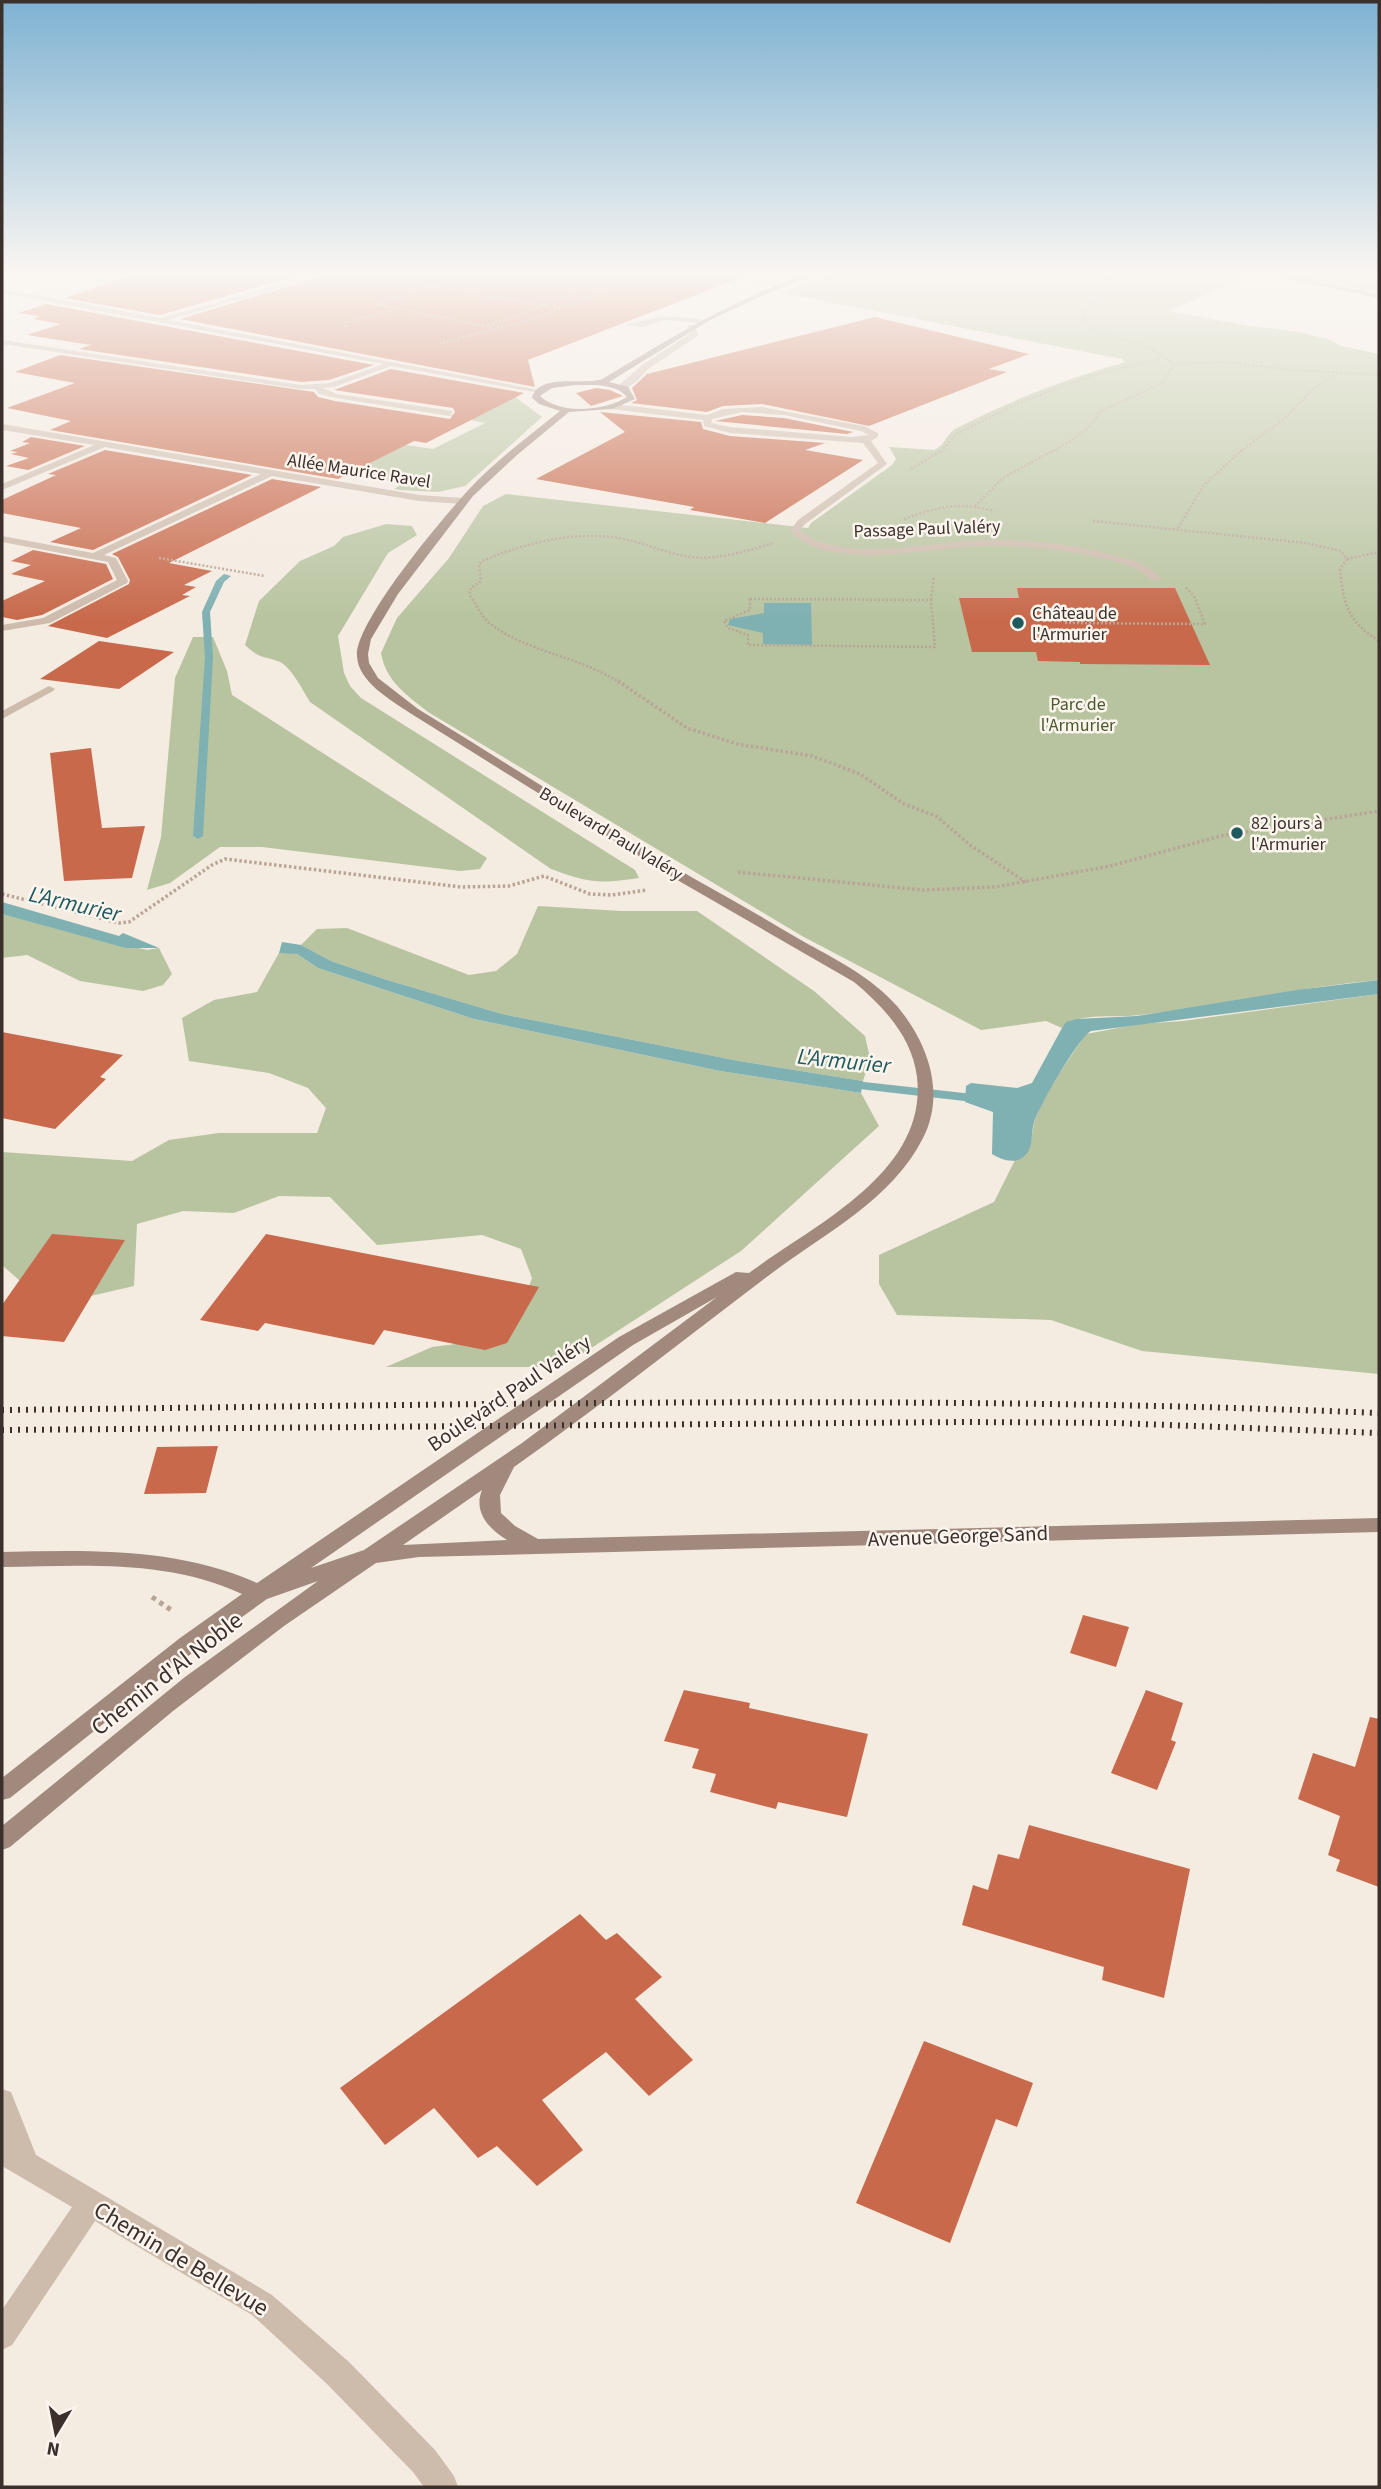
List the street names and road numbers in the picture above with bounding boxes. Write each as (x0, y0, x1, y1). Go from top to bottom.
street label: Allée Maurice Ravel (286, 447, 432, 495)
street label: Passage Paul Valéry (853, 514, 1002, 544)
street label: Boulevard Paul Valéry (534, 781, 688, 887)
street label: Boulevard Paul Valéry (422, 1327, 597, 1459)
street label: Avenue George Sand (867, 1518, 1049, 1554)
street label: Chemin d'Al Noble (84, 1604, 250, 1744)
street label: Chemin de Bellevue (87, 2193, 275, 2325)

